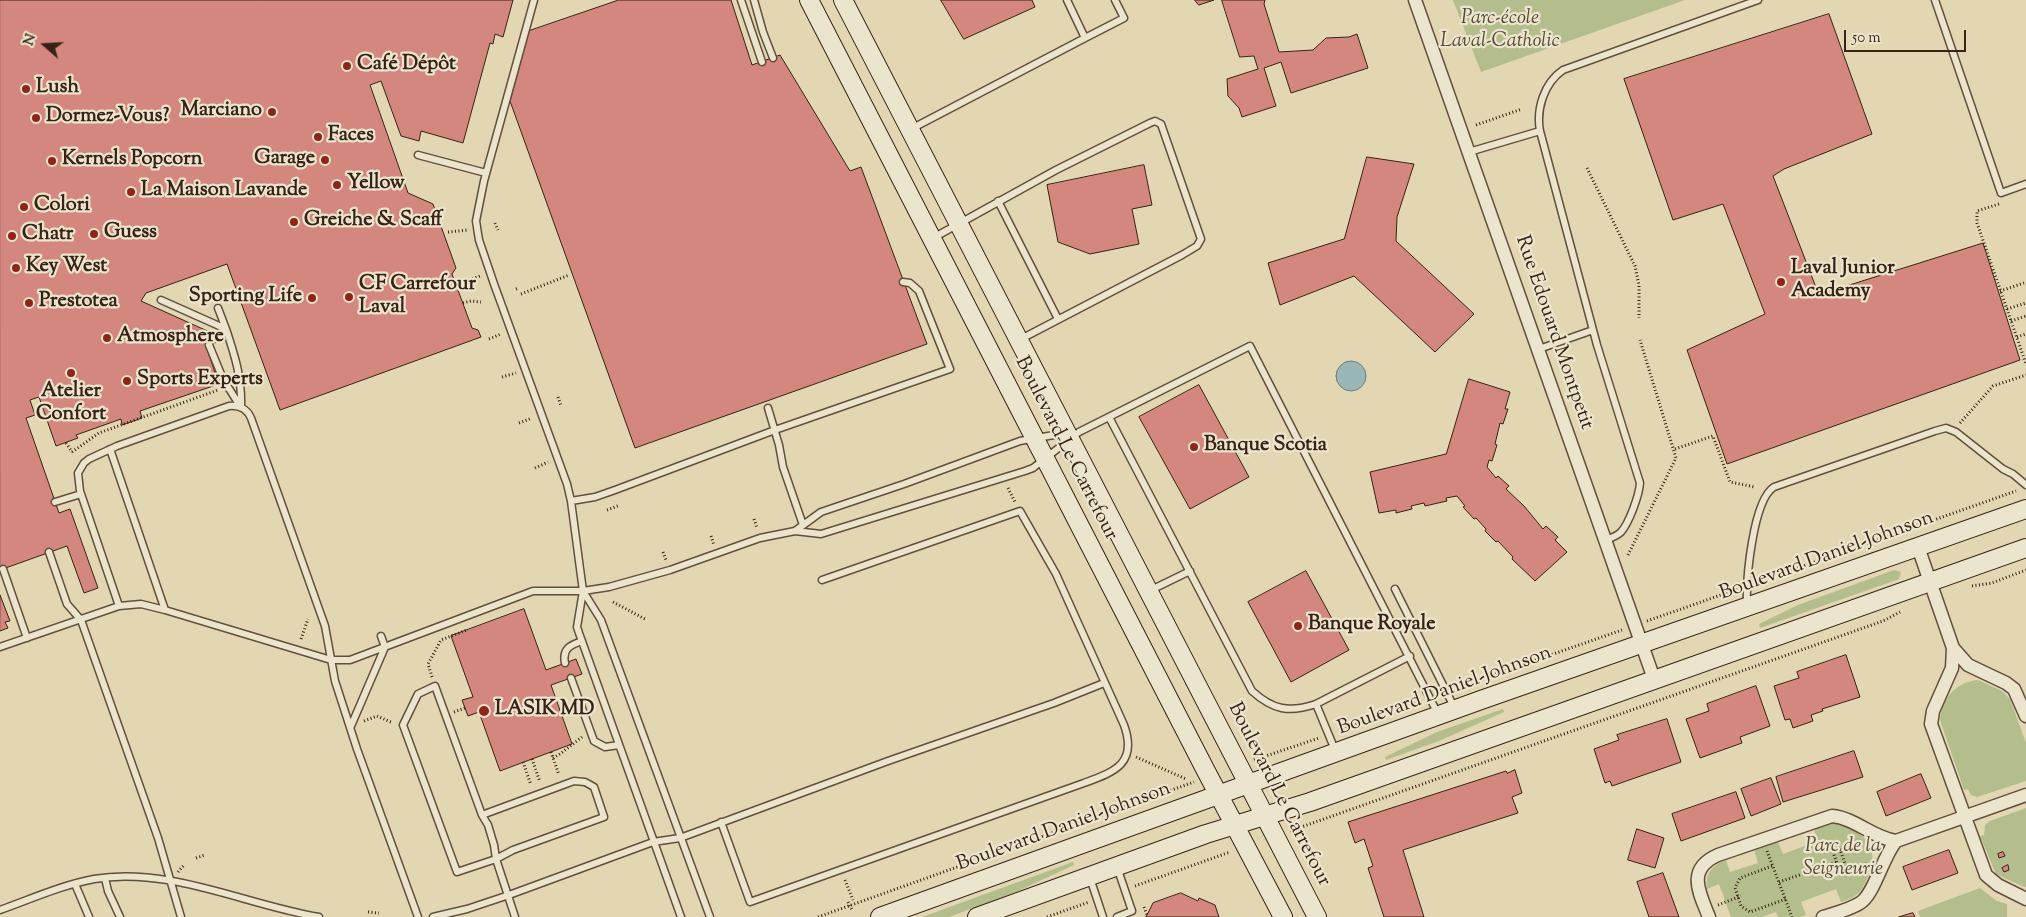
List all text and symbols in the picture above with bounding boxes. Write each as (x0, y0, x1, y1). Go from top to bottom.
park label: Parc-école Laval-Catholic (1440, 8, 1560, 55)
north arrow (20, 20, 70, 70)
scale bar (1846, 20, 1968, 52)
text: 50 m (1852, 28, 1881, 49)
text: N (20, 32, 42, 49)
place label: Café Dépôt (357, 54, 456, 78)
marker: Café Dépôt (341, 60, 353, 72)
place label: Lush (36, 77, 79, 101)
marker: Lush (20, 83, 32, 95)
place label: Marciano (181, 100, 262, 124)
place label: Dormez-Vous? (46, 106, 169, 130)
marker: Marciano (266, 106, 278, 118)
marker: Dormez-Vous? (30, 112, 42, 124)
place label: Faces (328, 125, 374, 149)
marker: Faces (312, 131, 324, 143)
place label: Garage (254, 148, 315, 172)
place label: Kernels Popcorn (62, 149, 203, 173)
marker: Garage (319, 154, 331, 166)
marker: Kernels Popcorn (46, 155, 58, 167)
place label: Yellow (347, 173, 405, 197)
marker: Yellow (331, 179, 343, 191)
place label: La Maison Lavande (141, 180, 307, 204)
marker: La Maison Lavande (125, 186, 137, 198)
place label: Colori (34, 195, 90, 219)
marker: Colori (18, 201, 30, 213)
place label: Greiche & Scaff (304, 210, 442, 234)
marker: Greiche & Scaff (288, 216, 300, 228)
place label: Guess (104, 222, 157, 246)
place label: Chatr (22, 224, 73, 248)
marker: Guess (88, 228, 100, 240)
marker: Chatr (6, 230, 18, 242)
street label: Rue Edouard Montpetit (1509, 233, 1597, 433)
place label: Key West (26, 256, 107, 280)
place label: Laval Junior Academy (1791, 258, 1895, 305)
marker: Key West (10, 262, 22, 274)
place label: CF Carrefour Laval (359, 274, 476, 321)
marker: Laval Junior Academy (1775, 276, 1787, 288)
place label: Sporting Life (189, 286, 302, 310)
place label: Prestotea (39, 291, 118, 315)
marker: CF Carrefour Laval (343, 291, 355, 303)
marker: Sporting Life (306, 292, 318, 304)
marker: Prestotea (23, 297, 35, 309)
place label: Atmosphere (117, 326, 224, 350)
marker: Atmosphere (101, 332, 113, 344)
street label: Boulevard Le Carrefour (1008, 353, 1122, 545)
marker: Atelier Confort (65, 367, 77, 379)
place label: Sports Experts (137, 369, 263, 393)
marker: Sports Experts (121, 375, 133, 387)
place label: Atelier Confort (36, 381, 106, 428)
place label: Banque Scotia (1204, 435, 1327, 459)
marker: Banque Scotia (1188, 441, 1200, 453)
street label: Boulevard Daniel-Johnson (1717, 507, 1937, 607)
place label: Banque Royale (1308, 614, 1436, 638)
marker: Banque Royale (1292, 620, 1304, 632)
street label: Boulevard Daniel-Johnson (1335, 642, 1555, 742)
place label: LASIK MD (495, 699, 594, 723)
street label: Boulevard Le Carrefour (1221, 699, 1335, 891)
marker: LASIK MD (477, 704, 491, 718)
street label: Boulevard Daniel-Johnson (954, 778, 1174, 878)
park label: Parc de la Seigneurie (1803, 836, 1883, 883)

